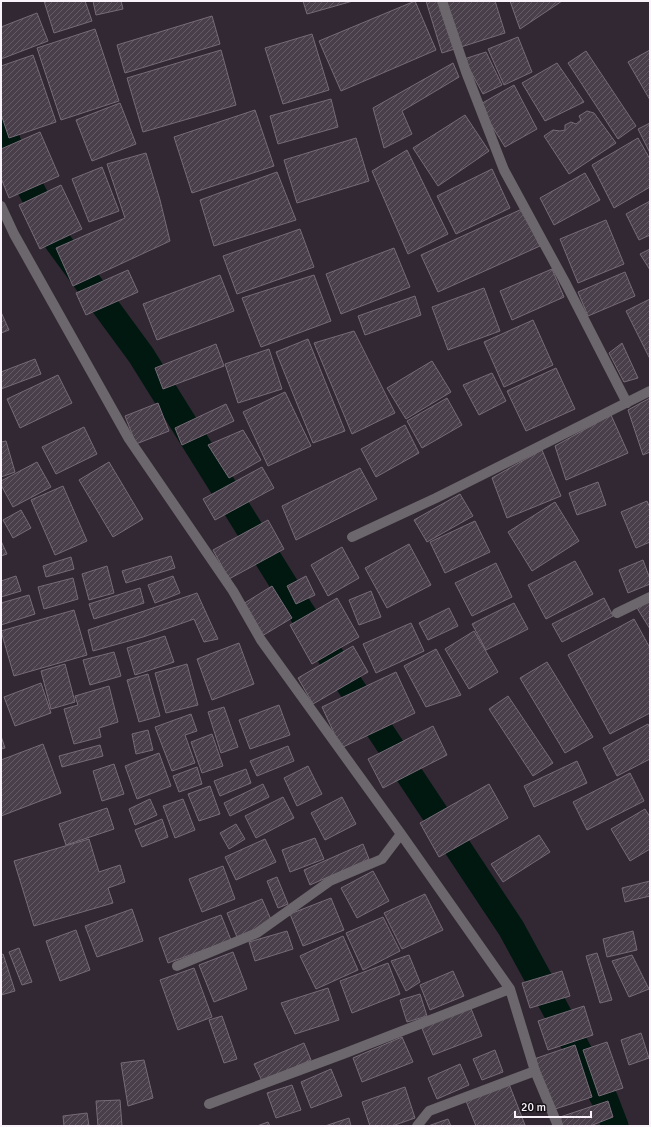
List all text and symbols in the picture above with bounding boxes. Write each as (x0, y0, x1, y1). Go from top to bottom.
scale bar (515, 1093, 591, 1119)
text: 20 m (521, 1100, 546, 1115)

